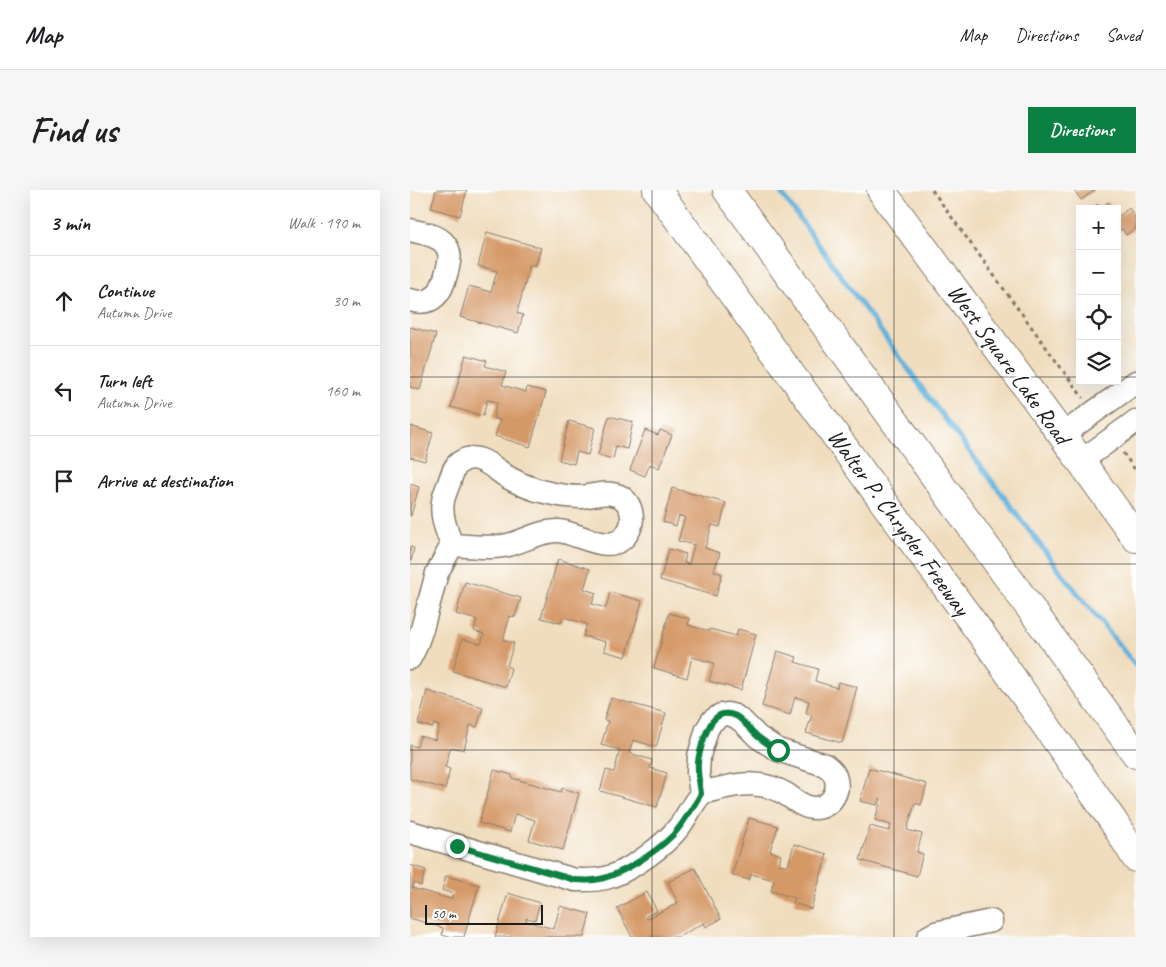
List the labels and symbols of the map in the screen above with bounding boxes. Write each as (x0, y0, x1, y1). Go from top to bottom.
street label: West Square Lake Road (941, 278, 1079, 453)
street label: Walter P. Chrysler Freeway (821, 423, 978, 623)
route start (767, 739, 790, 762)
route end (446, 835, 469, 858)
scale bar (425, 902, 542, 925)

